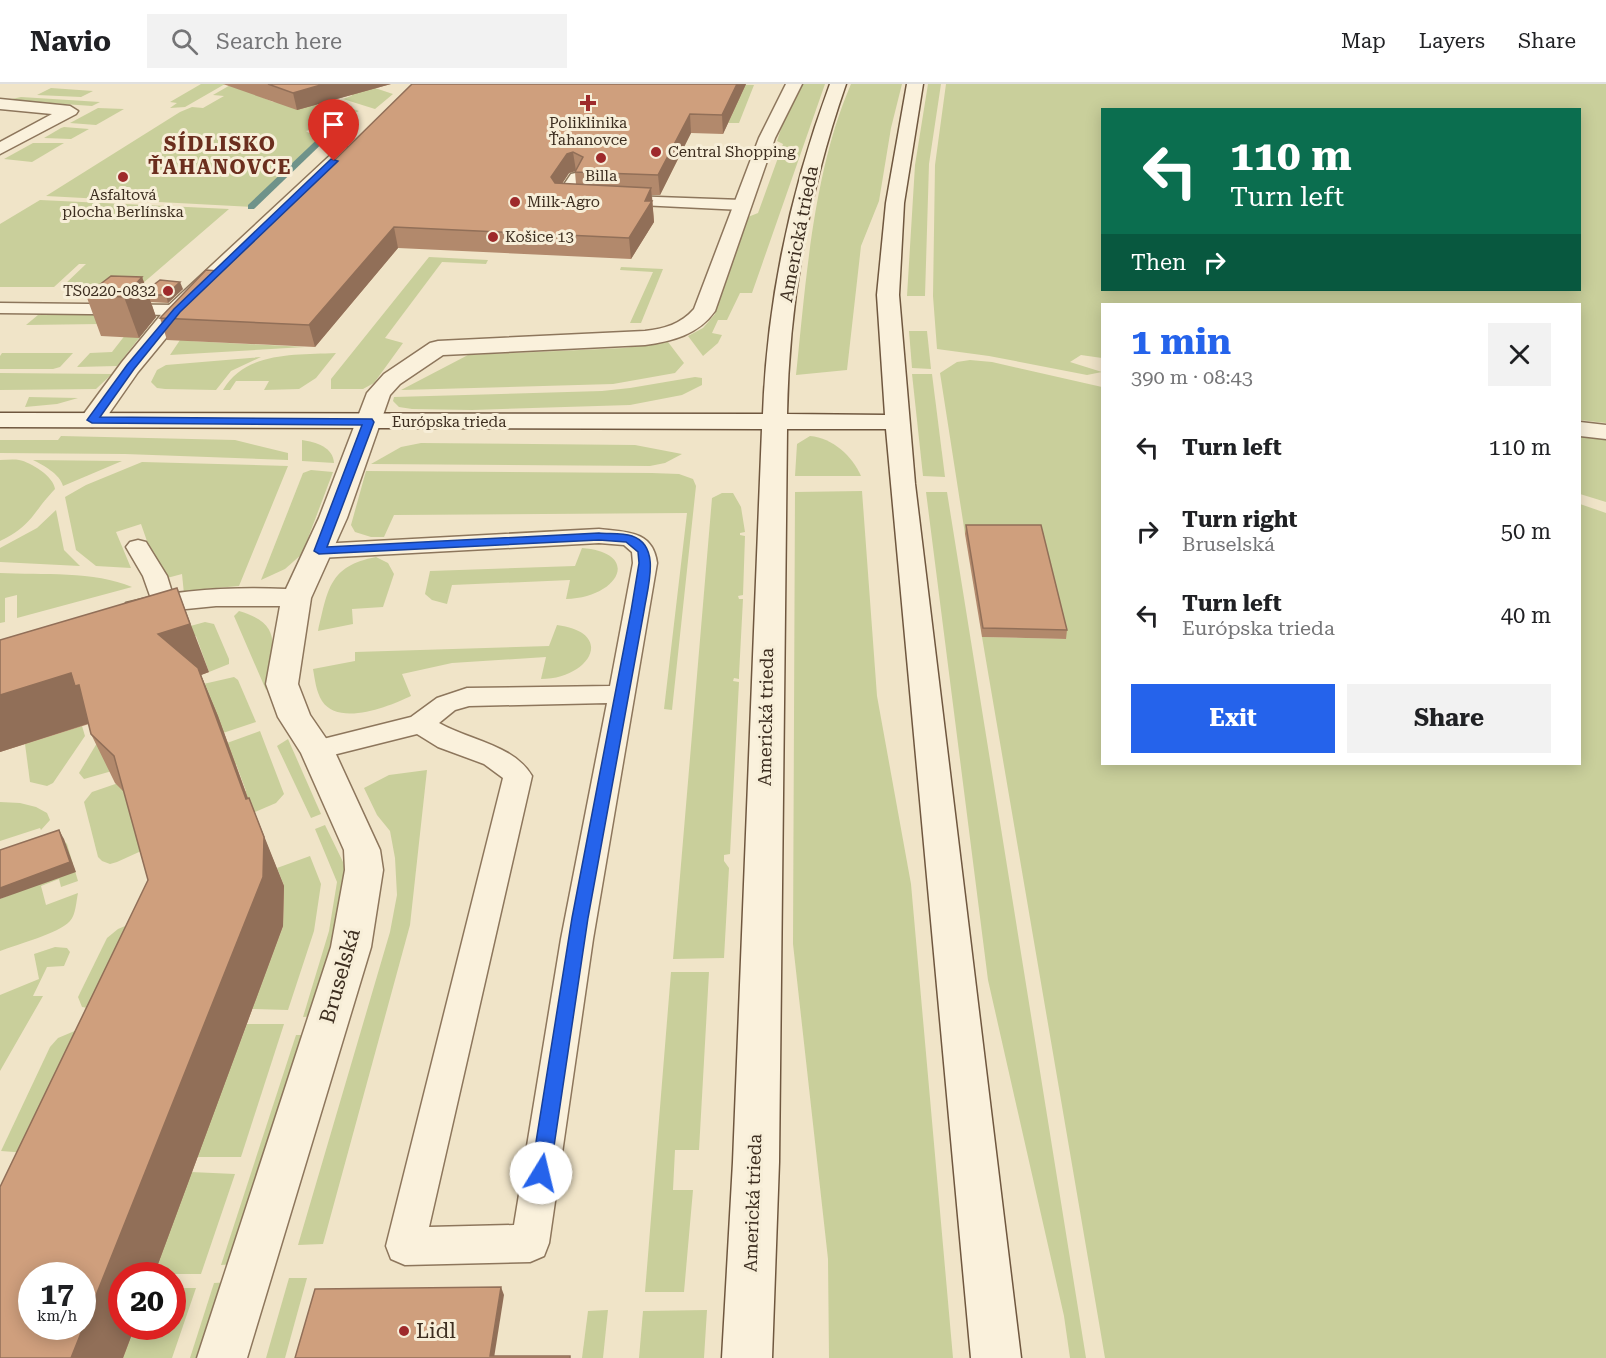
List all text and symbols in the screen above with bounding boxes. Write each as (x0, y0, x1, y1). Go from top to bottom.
search box (147, 14, 567, 68)
text: Navio (30, 25, 111, 58)
icon: search (168, 25, 201, 58)
text: Search here (216, 29, 342, 54)
text: Map (1341, 29, 1386, 53)
text: Layers (1419, 29, 1485, 53)
text: Share (1518, 29, 1576, 53)
marker: Poliklinika Ťahanovce (579, 94, 597, 112)
pin (308, 99, 359, 161)
icon: arrive (317, 108, 350, 141)
place label: Poliklinika Ťahanovce (549, 114, 627, 149)
district label: SÍDLISKO ŤAHANOVCE (148, 131, 292, 179)
text: 110 m (1230, 131, 1352, 180)
icon: left (1131, 132, 1209, 210)
place label: Central Shopping (668, 143, 796, 161)
marker: Central Shopping (649, 145, 663, 159)
marker: Billa (594, 151, 608, 165)
street label: Americká trieda (775, 164, 822, 304)
place label: Billa (585, 167, 617, 185)
marker: Asfaltová plocha Berlínska (116, 170, 130, 184)
text: Turn left (1230, 181, 1344, 213)
place label: Asfaltová plocha Berlínska (62, 186, 184, 221)
place label: Milk-Agro (527, 193, 600, 211)
marker: Milk-Agro (508, 195, 522, 209)
place label: Košice 13 (505, 228, 574, 246)
marker: Košice 13 (486, 230, 500, 244)
icon: right (1198, 246, 1231, 279)
text: Then (1131, 250, 1186, 275)
place label: TS0220-0832 (63, 282, 156, 300)
marker: TS0220-0832 (161, 284, 175, 298)
text: 1 min (1131, 321, 1231, 363)
button: close (1488, 323, 1551, 386)
text: 390 m · 08:43 (1131, 365, 1253, 389)
street label: Európska trieda (392, 413, 506, 431)
icon: left (1131, 431, 1164, 464)
text: Turn left (1182, 435, 1282, 460)
text: 110 m (1488, 435, 1551, 460)
text: Turn right (1182, 507, 1297, 532)
icon: right (1131, 515, 1164, 548)
text: 50 m (1501, 519, 1551, 544)
text: Bruselská (1182, 532, 1275, 556)
text: Turn left (1182, 591, 1282, 616)
icon: left (1131, 599, 1164, 632)
text: 40 m (1501, 603, 1551, 628)
text: Európska trieda (1182, 616, 1335, 640)
street label: Americká trieda (754, 647, 777, 786)
button: Exit (1131, 684, 1335, 753)
button: Share (1347, 684, 1551, 753)
street label: Bruselská (315, 925, 365, 1026)
street label: Americká trieda (740, 1133, 765, 1272)
position arrow (509, 1141, 573, 1205)
speed limit sign: 20 (108, 1262, 186, 1340)
text: 17 (40, 1276, 74, 1311)
text: km/h (37, 1307, 77, 1325)
place label: Lidl (416, 1319, 456, 1343)
marker: Lidl (397, 1324, 411, 1338)

